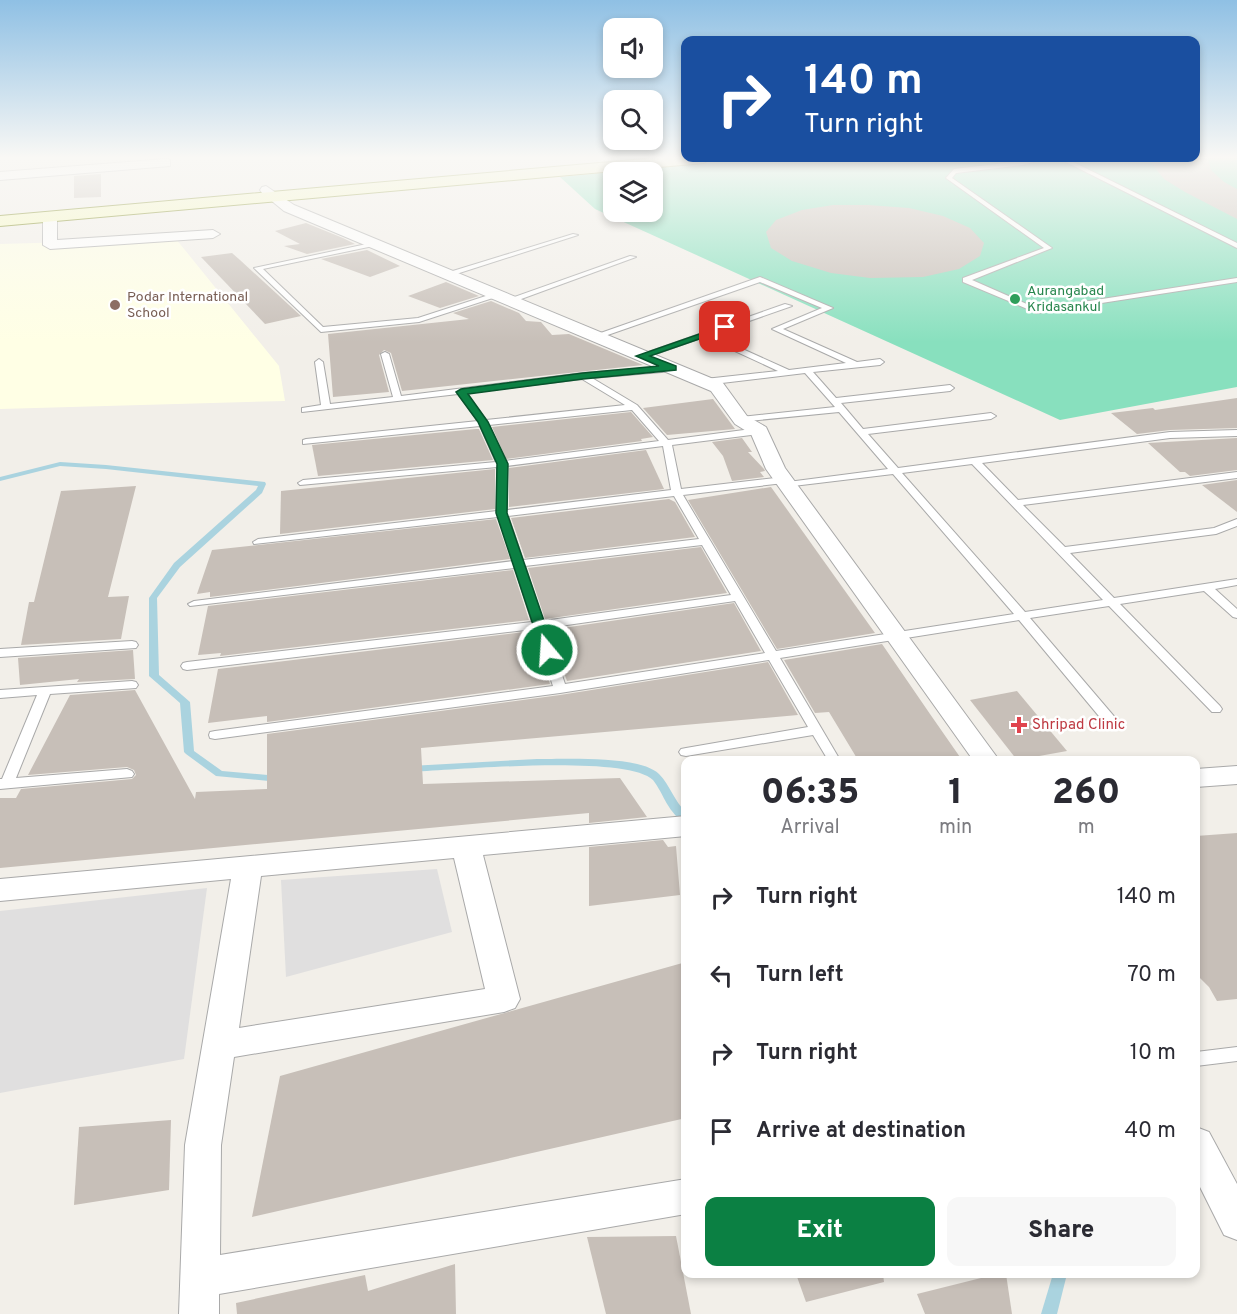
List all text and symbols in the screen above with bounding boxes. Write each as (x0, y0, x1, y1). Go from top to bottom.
map controls (603, 18, 663, 222)
button: sound (603, 18, 663, 78)
text: 140 m (804, 56, 923, 109)
icon: right (705, 60, 783, 138)
button: search (603, 90, 663, 150)
text: Turn right (804, 108, 923, 142)
button: layers (603, 162, 663, 222)
place label: Aurangabad Kridasankul (1027, 283, 1104, 316)
place label: Podar International School (127, 289, 248, 322)
marker: Aurangabad Kridasankul (1008, 292, 1022, 306)
marker: Podar International School (108, 298, 122, 312)
pin (699, 301, 750, 352)
icon: arrive (708, 310, 741, 343)
position arrow (515, 618, 579, 682)
marker: Shripad Clinic (1010, 716, 1028, 734)
place label: Shripad Clinic (1032, 716, 1125, 735)
text: 06:35 (761, 771, 859, 817)
text: 1 (948, 771, 963, 817)
text: 260 (1052, 771, 1120, 817)
text: Arrival (780, 815, 840, 841)
text: min (939, 815, 972, 841)
text: m (1078, 815, 1095, 841)
icon: right (705, 881, 738, 914)
text: Turn right (756, 884, 858, 911)
text: 140 m (1117, 884, 1176, 911)
icon: left (705, 959, 738, 992)
text: Turn left (756, 962, 844, 989)
text: 70 m (1127, 962, 1176, 989)
icon: right (705, 1037, 738, 1070)
text: Turn right (756, 1040, 858, 1067)
text: 10 m (1130, 1040, 1176, 1067)
icon: arrive (705, 1115, 738, 1148)
text: Arrive at destination (756, 1118, 966, 1145)
text: 40 m (1124, 1118, 1176, 1145)
button: Exit (705, 1197, 935, 1266)
button: Share (947, 1197, 1176, 1266)

